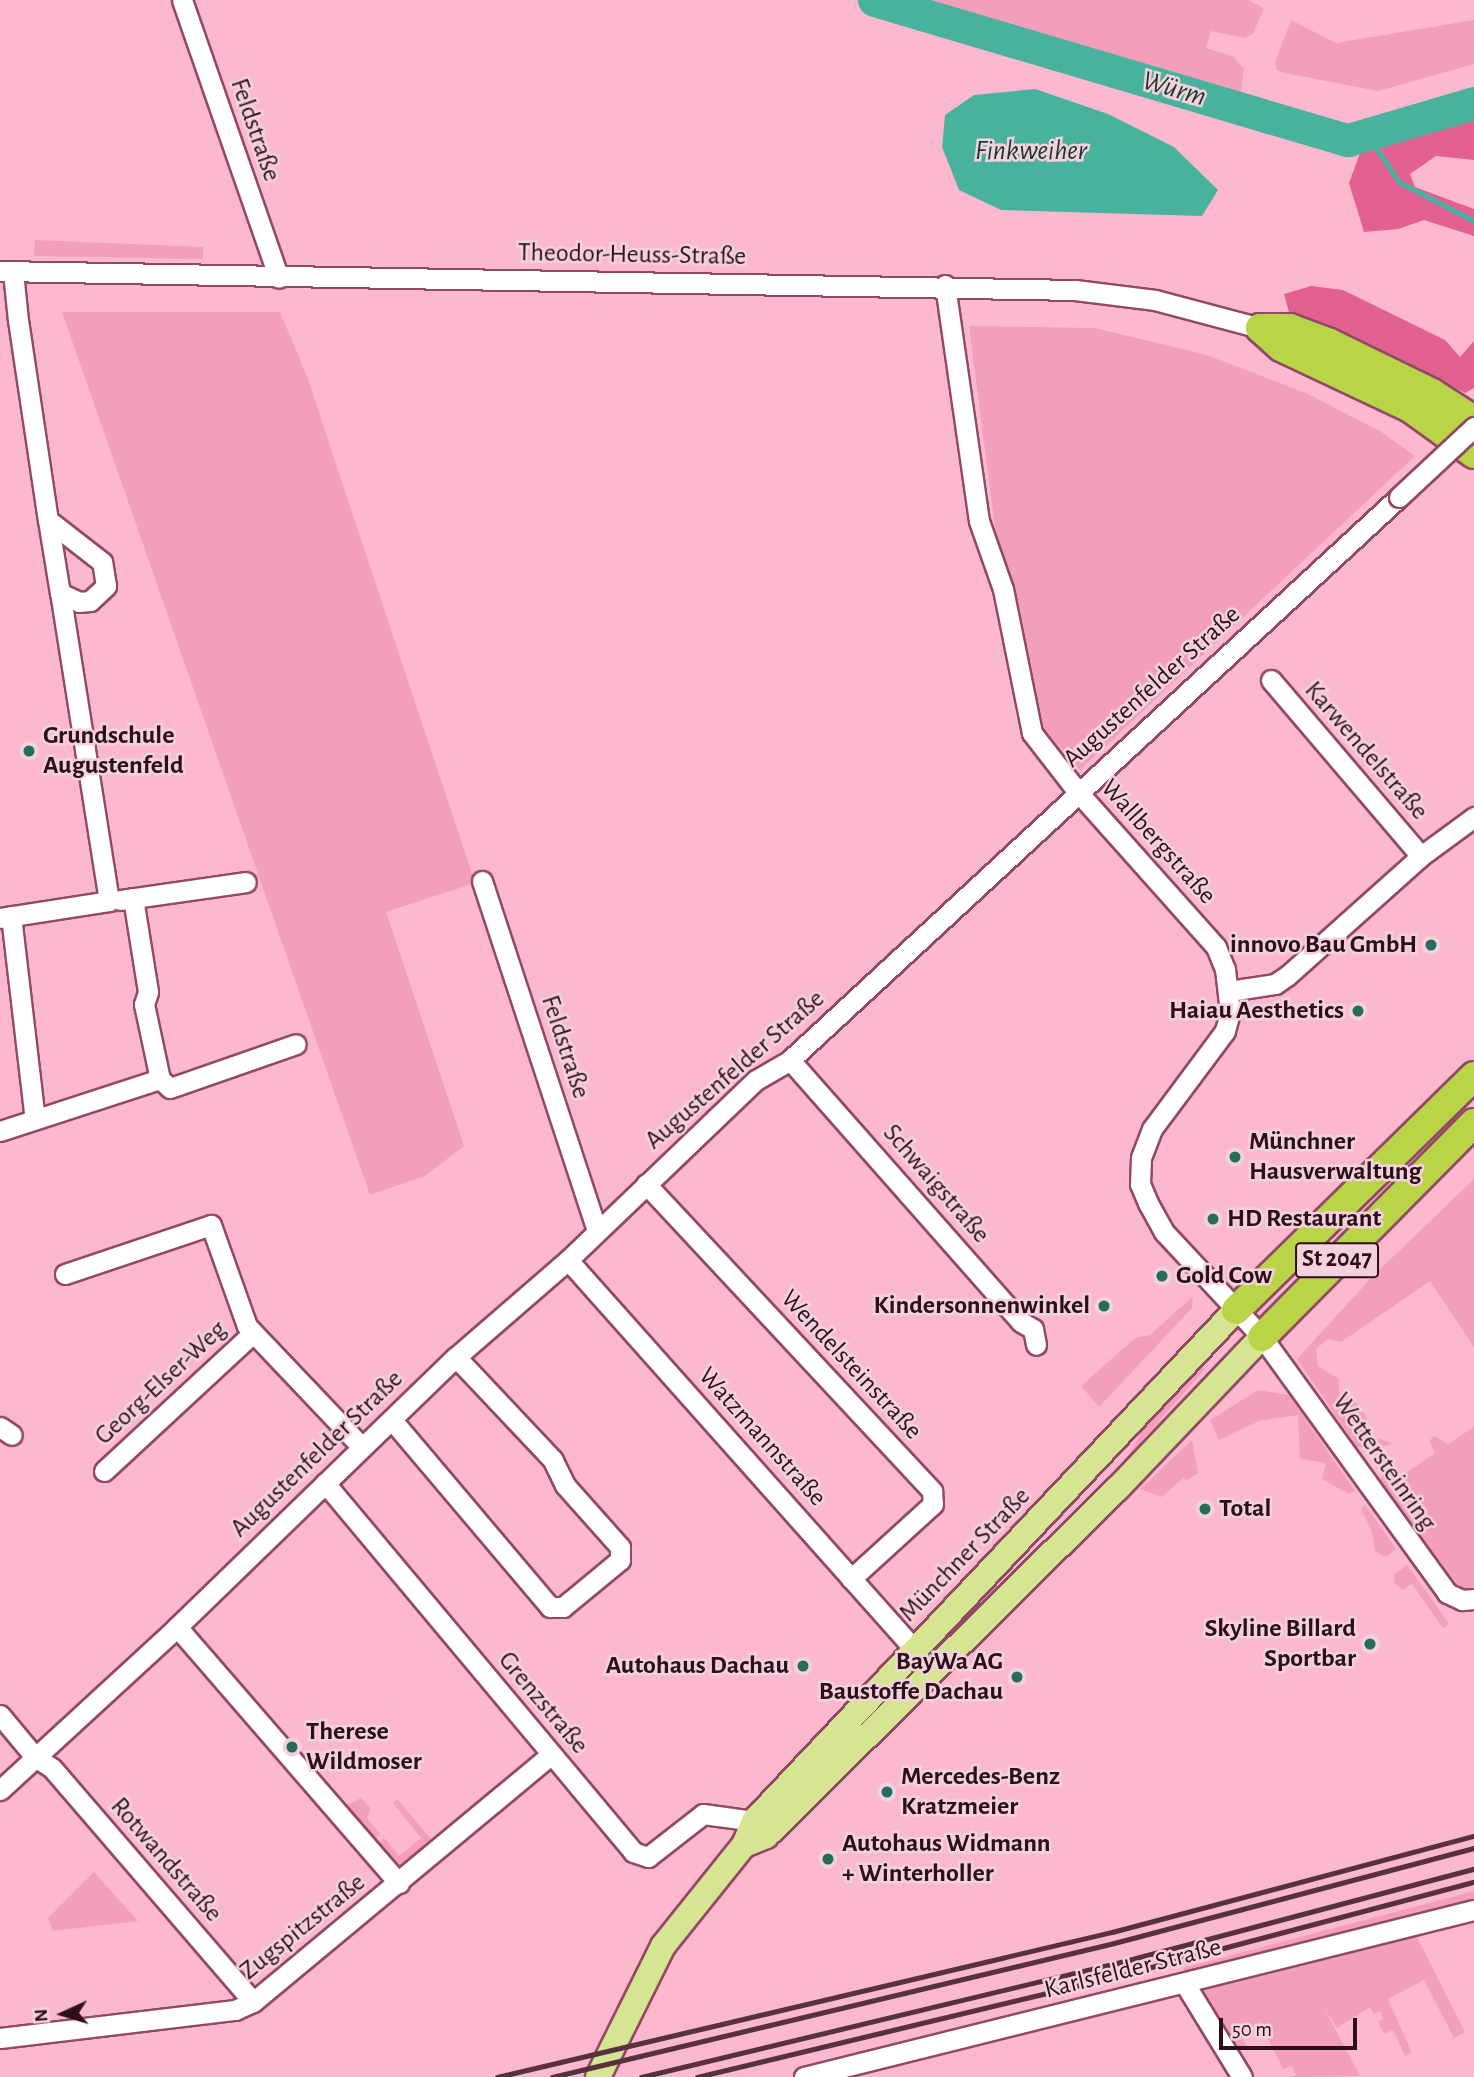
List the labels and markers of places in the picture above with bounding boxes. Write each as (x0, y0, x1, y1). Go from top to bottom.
place label: Grundschule Augustenfeld (43, 720, 184, 782)
marker: Grundschule Augustenfeld (21, 743, 37, 759)
place label: innovo Bau GmbH (1230, 929, 1417, 961)
marker: innovo Bau GmbH (1423, 937, 1439, 953)
place label: Haiau Aesthetics (1169, 995, 1344, 1027)
marker: Haiau Aesthetics (1350, 1003, 1366, 1019)
place label: Münchner Hausverwaltung (1249, 1126, 1422, 1188)
marker: Münchner Hausverwaltung (1227, 1149, 1243, 1165)
place label: HD Restaurant (1227, 1203, 1381, 1235)
marker: HD Restaurant (1205, 1211, 1221, 1227)
place label: Gold Cow (1176, 1260, 1272, 1292)
marker: Gold Cow (1154, 1268, 1170, 1284)
place label: Kindersonnenwinkel (873, 1290, 1090, 1322)
marker: Kindersonnenwinkel (1096, 1298, 1112, 1314)
place label: Total (1219, 1493, 1271, 1525)
marker: Total (1197, 1501, 1213, 1517)
place label: Skyline Billard Sportbar (1205, 1613, 1356, 1674)
marker: Skyline Billard Sportbar (1362, 1636, 1378, 1652)
place label: BayWa AG Baustoffe Dachau (819, 1646, 1003, 1708)
place label: Autohaus Dachau (606, 1650, 789, 1682)
marker: Autohaus Dachau (795, 1658, 811, 1674)
marker: BayWa AG Baustoffe Dachau (1009, 1669, 1025, 1685)
place label: Therese Wildmoser (306, 1716, 422, 1778)
marker: Therese Wildmoser (284, 1739, 300, 1755)
place label: Mercedes-Benz Kratzmeier (901, 1761, 1060, 1823)
marker: Mercedes-Benz Kratzmeier (879, 1784, 895, 1800)
place label: Autohaus Widmann + Winterholler (842, 1828, 1051, 1890)
marker: Autohaus Widmann + Winterholler (820, 1851, 836, 1867)

